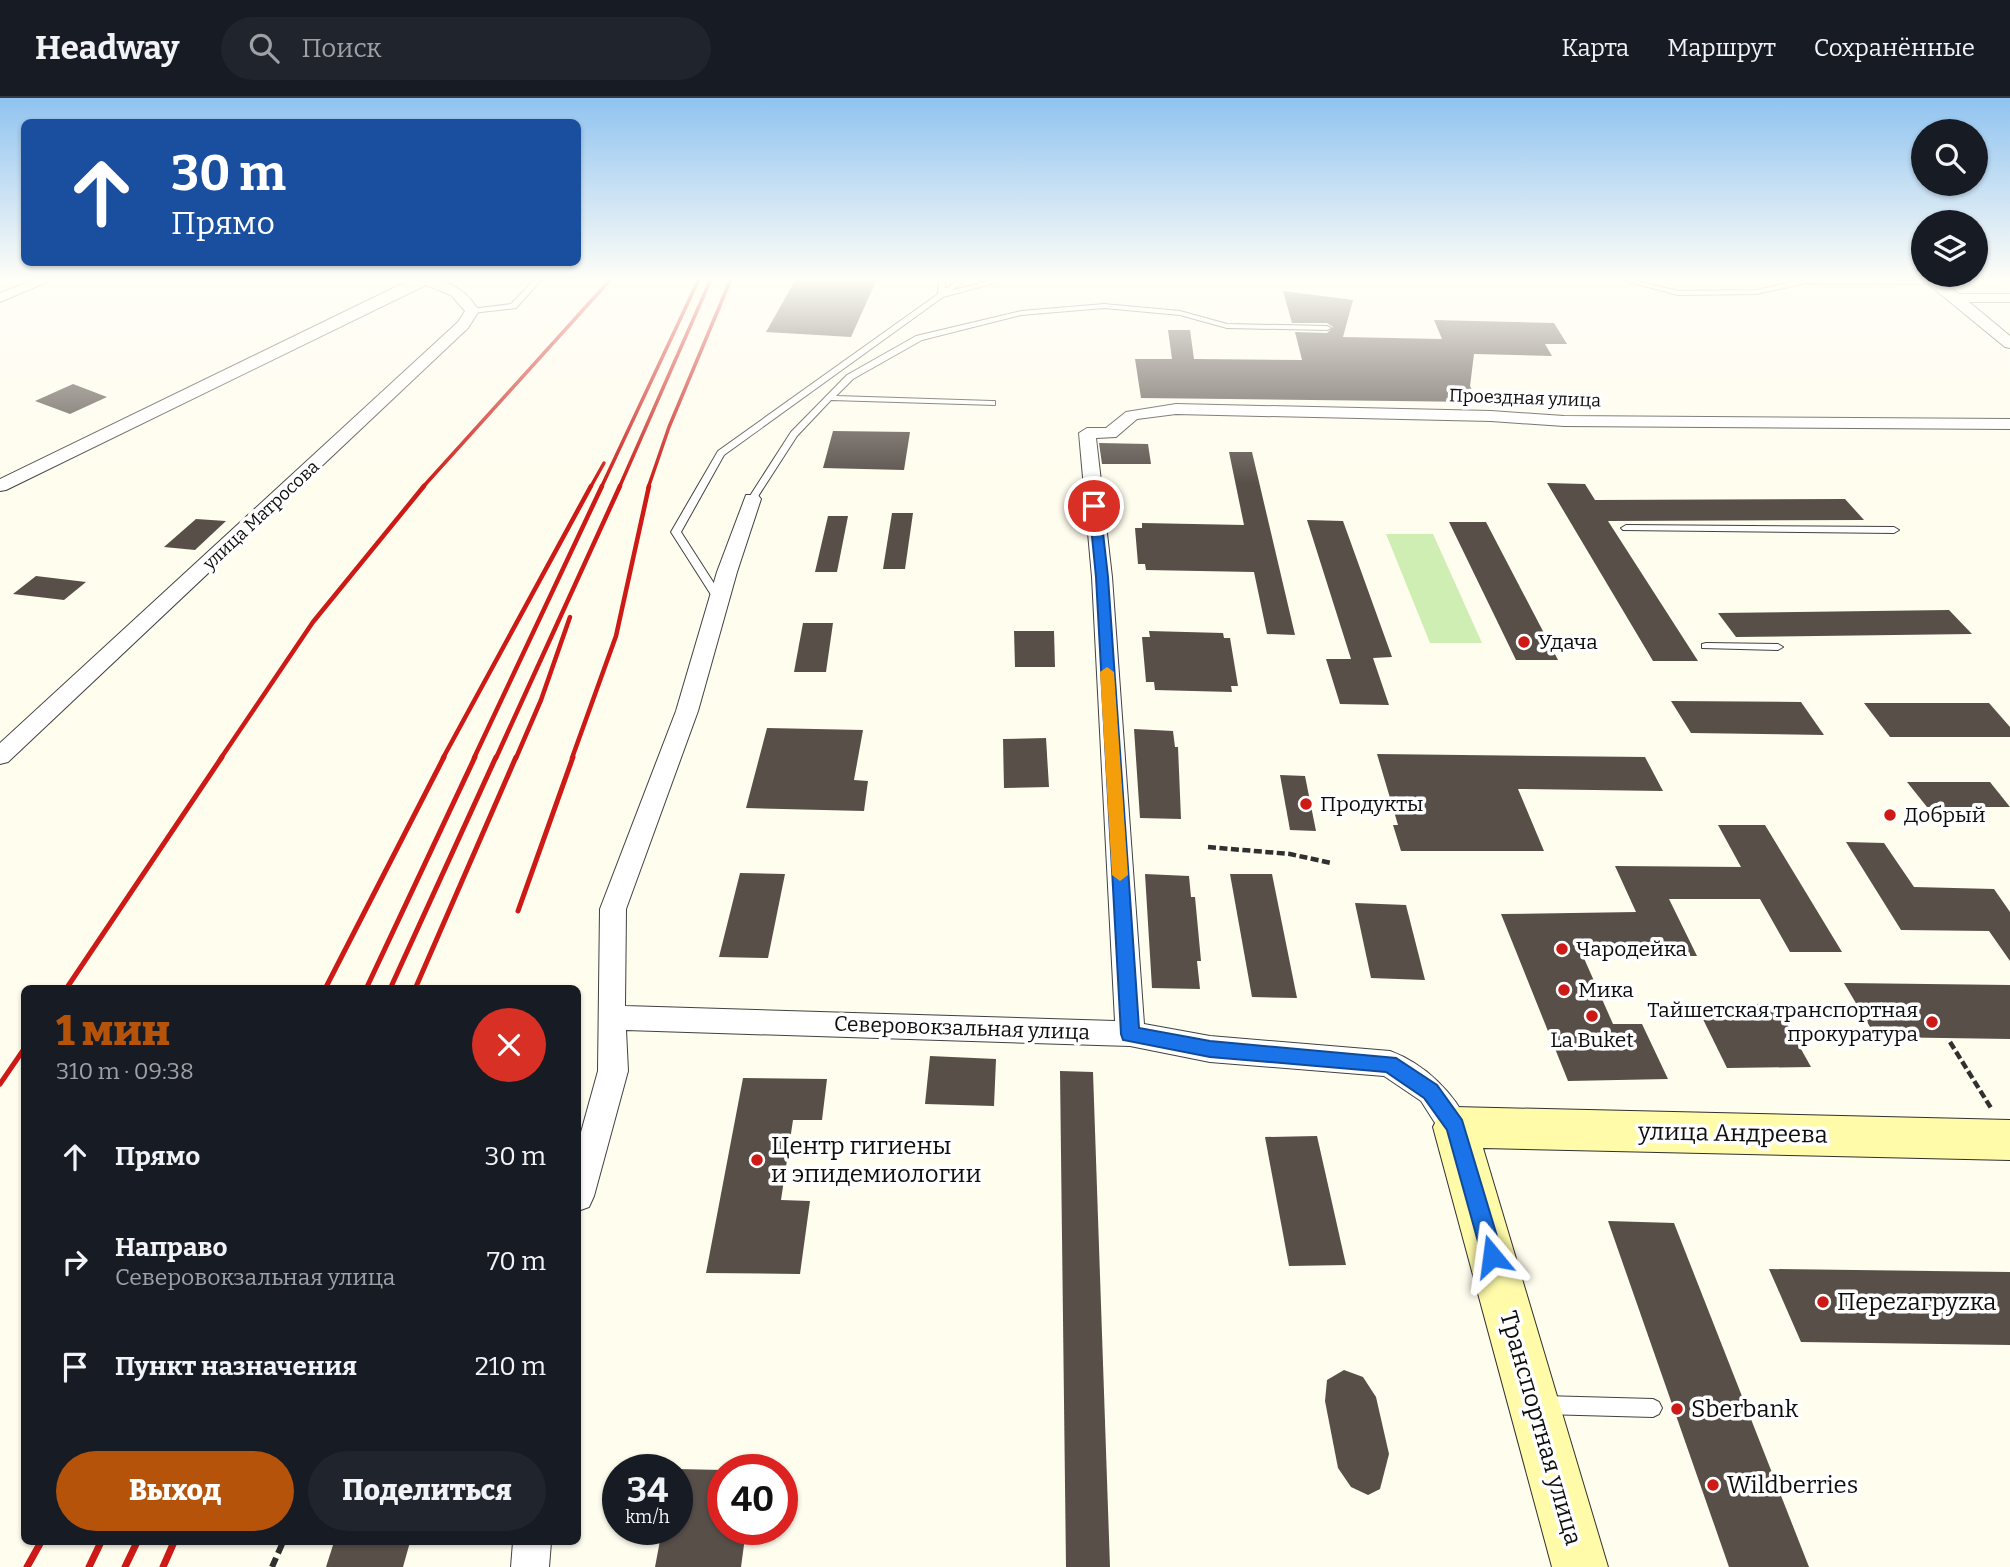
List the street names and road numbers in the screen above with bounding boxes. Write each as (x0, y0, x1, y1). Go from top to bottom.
street label: Проездная улица (1448, 384, 1602, 412)
street label: улица Матросова (198, 455, 324, 575)
street label: Северовокзальная улица (834, 1011, 1091, 1045)
street label: улица Андреева (1637, 1117, 1828, 1149)
street label: Транспортная улица (1494, 1308, 1588, 1548)

